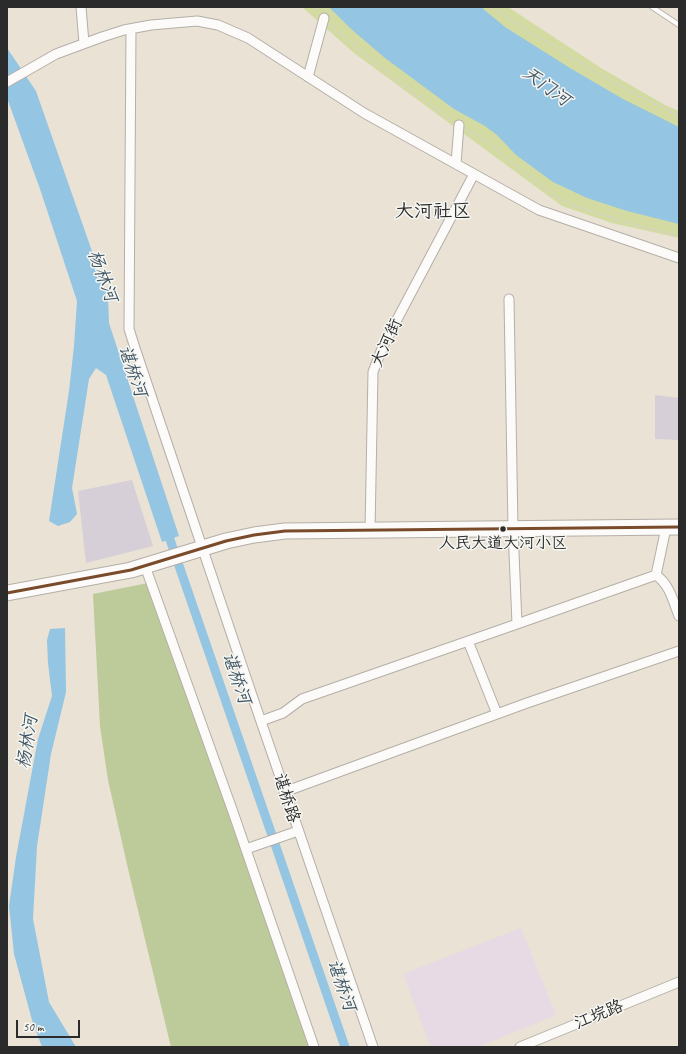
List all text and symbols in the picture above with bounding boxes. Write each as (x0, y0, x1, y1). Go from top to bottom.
water label: 天门河 (518, 62, 574, 112)
district label: 大河社区 (395, 201, 471, 223)
water label: 杨林河 (83, 247, 121, 305)
street label: 大河街 (367, 316, 407, 370)
water label: 谌桥河 (113, 342, 151, 400)
marker: 人民大道大河小区 (498, 524, 508, 534)
place label: 人民大道大河小区 (439, 534, 567, 554)
water label: 谌桥河 (217, 649, 255, 707)
water label: 杨林河 (13, 714, 43, 770)
street label: 谌桥路 (268, 771, 304, 825)
water label: 谌桥河 (322, 956, 360, 1014)
street label: 江垸路 (572, 996, 626, 1034)
scale bar (18, 1012, 82, 1038)
text: 50 m (23, 1019, 43, 1035)

